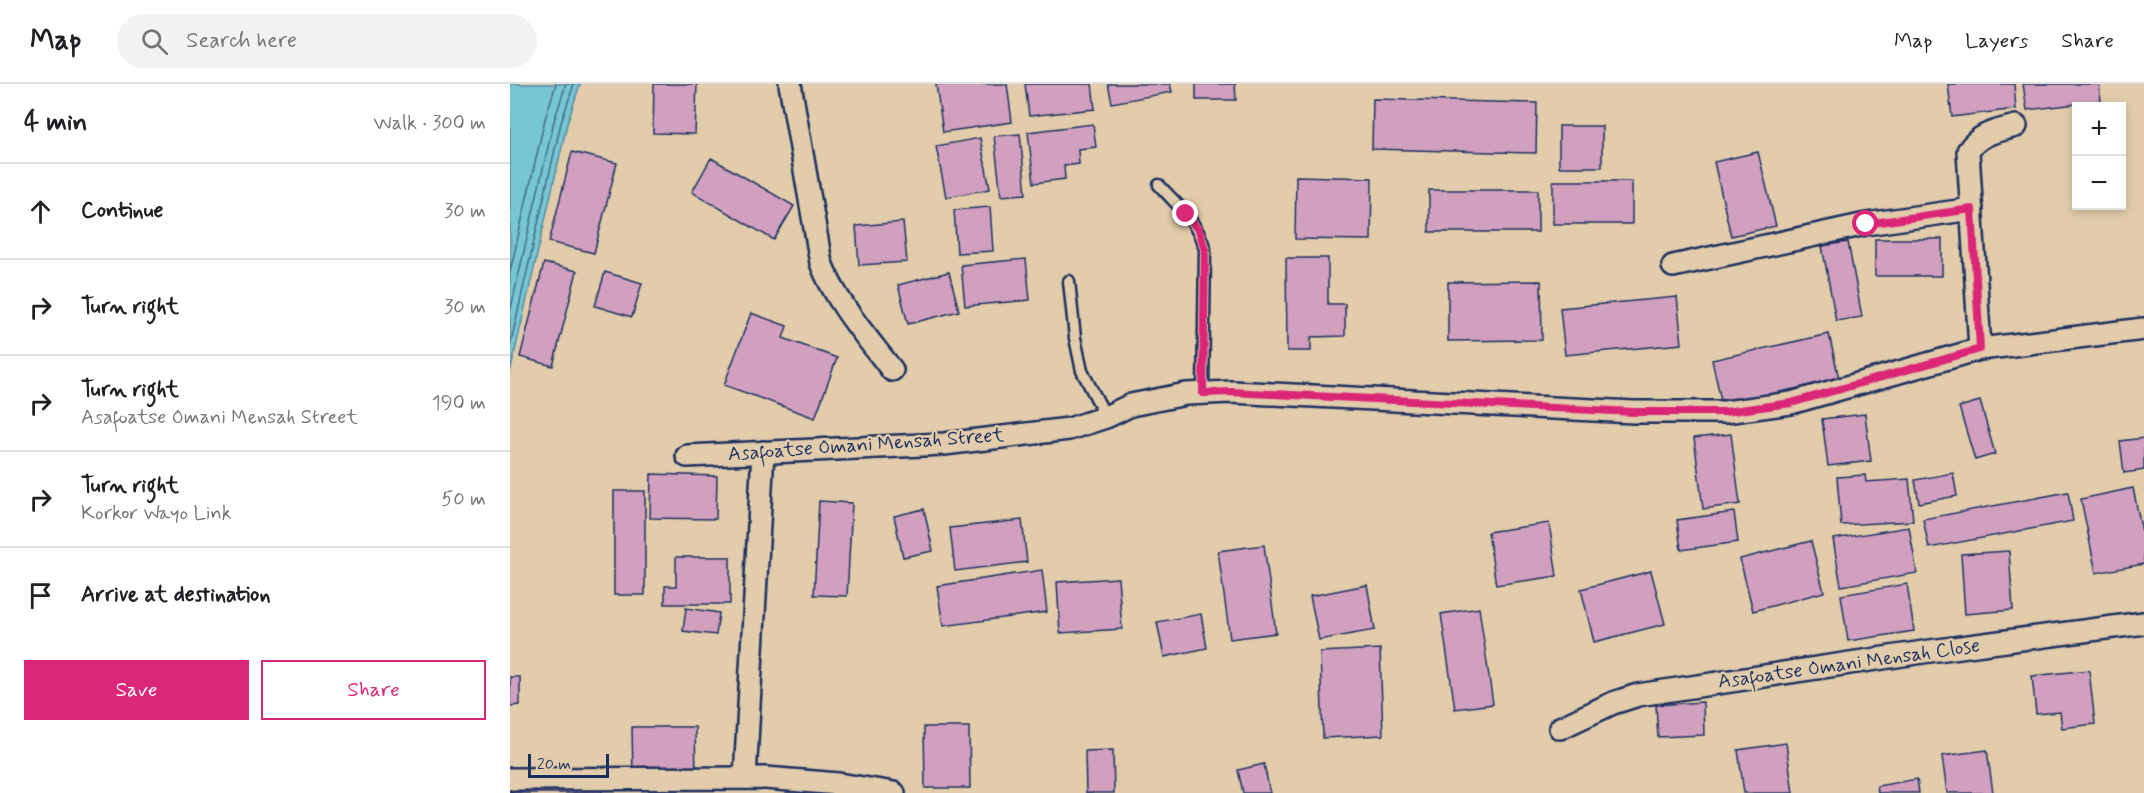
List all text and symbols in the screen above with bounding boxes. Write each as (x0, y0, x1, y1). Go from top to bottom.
search box (117, 14, 537, 68)
text: Map (30, 23, 81, 60)
icon: search (138, 25, 171, 58)
text: Search here (186, 27, 297, 55)
text: Map (1894, 27, 1932, 55)
text: Layers (1965, 27, 2028, 55)
text: Share (2061, 27, 2114, 55)
map controls (2072, 102, 2126, 210)
button: + (2072, 102, 2126, 156)
text: 4 min (24, 106, 87, 140)
text: Walk · 300 m (374, 110, 486, 137)
button: − (2072, 156, 2126, 210)
icon: ahead (24, 195, 57, 228)
text: Continue (81, 197, 163, 225)
text: 30 m (444, 198, 486, 225)
route end (1172, 200, 1198, 226)
route start (1852, 210, 1878, 236)
icon: right (24, 291, 57, 324)
text: Turn right (81, 293, 179, 321)
text: 30 m (444, 294, 486, 321)
text: Turn right (81, 376, 179, 404)
icon: right (24, 387, 57, 420)
text: 190 m (432, 390, 486, 417)
text: Asafoatse Omani Mensah Street (81, 404, 358, 431)
street label: Asafoatse Omani Mensah Street (727, 422, 1006, 470)
text: Turn right (81, 472, 179, 500)
icon: right (24, 483, 57, 516)
text: 50 m (441, 486, 486, 513)
text: Korkor Wayo Link (81, 500, 232, 527)
icon: arrive (24, 579, 57, 612)
text: Arrive at destination (81, 581, 271, 609)
street label: Asafoatse Omani Mensah Close (1716, 632, 1982, 698)
button: Save (24, 660, 249, 720)
button: Share (261, 660, 486, 720)
scale bar (528, 751, 609, 778)
text: 20 m (537, 754, 571, 775)

